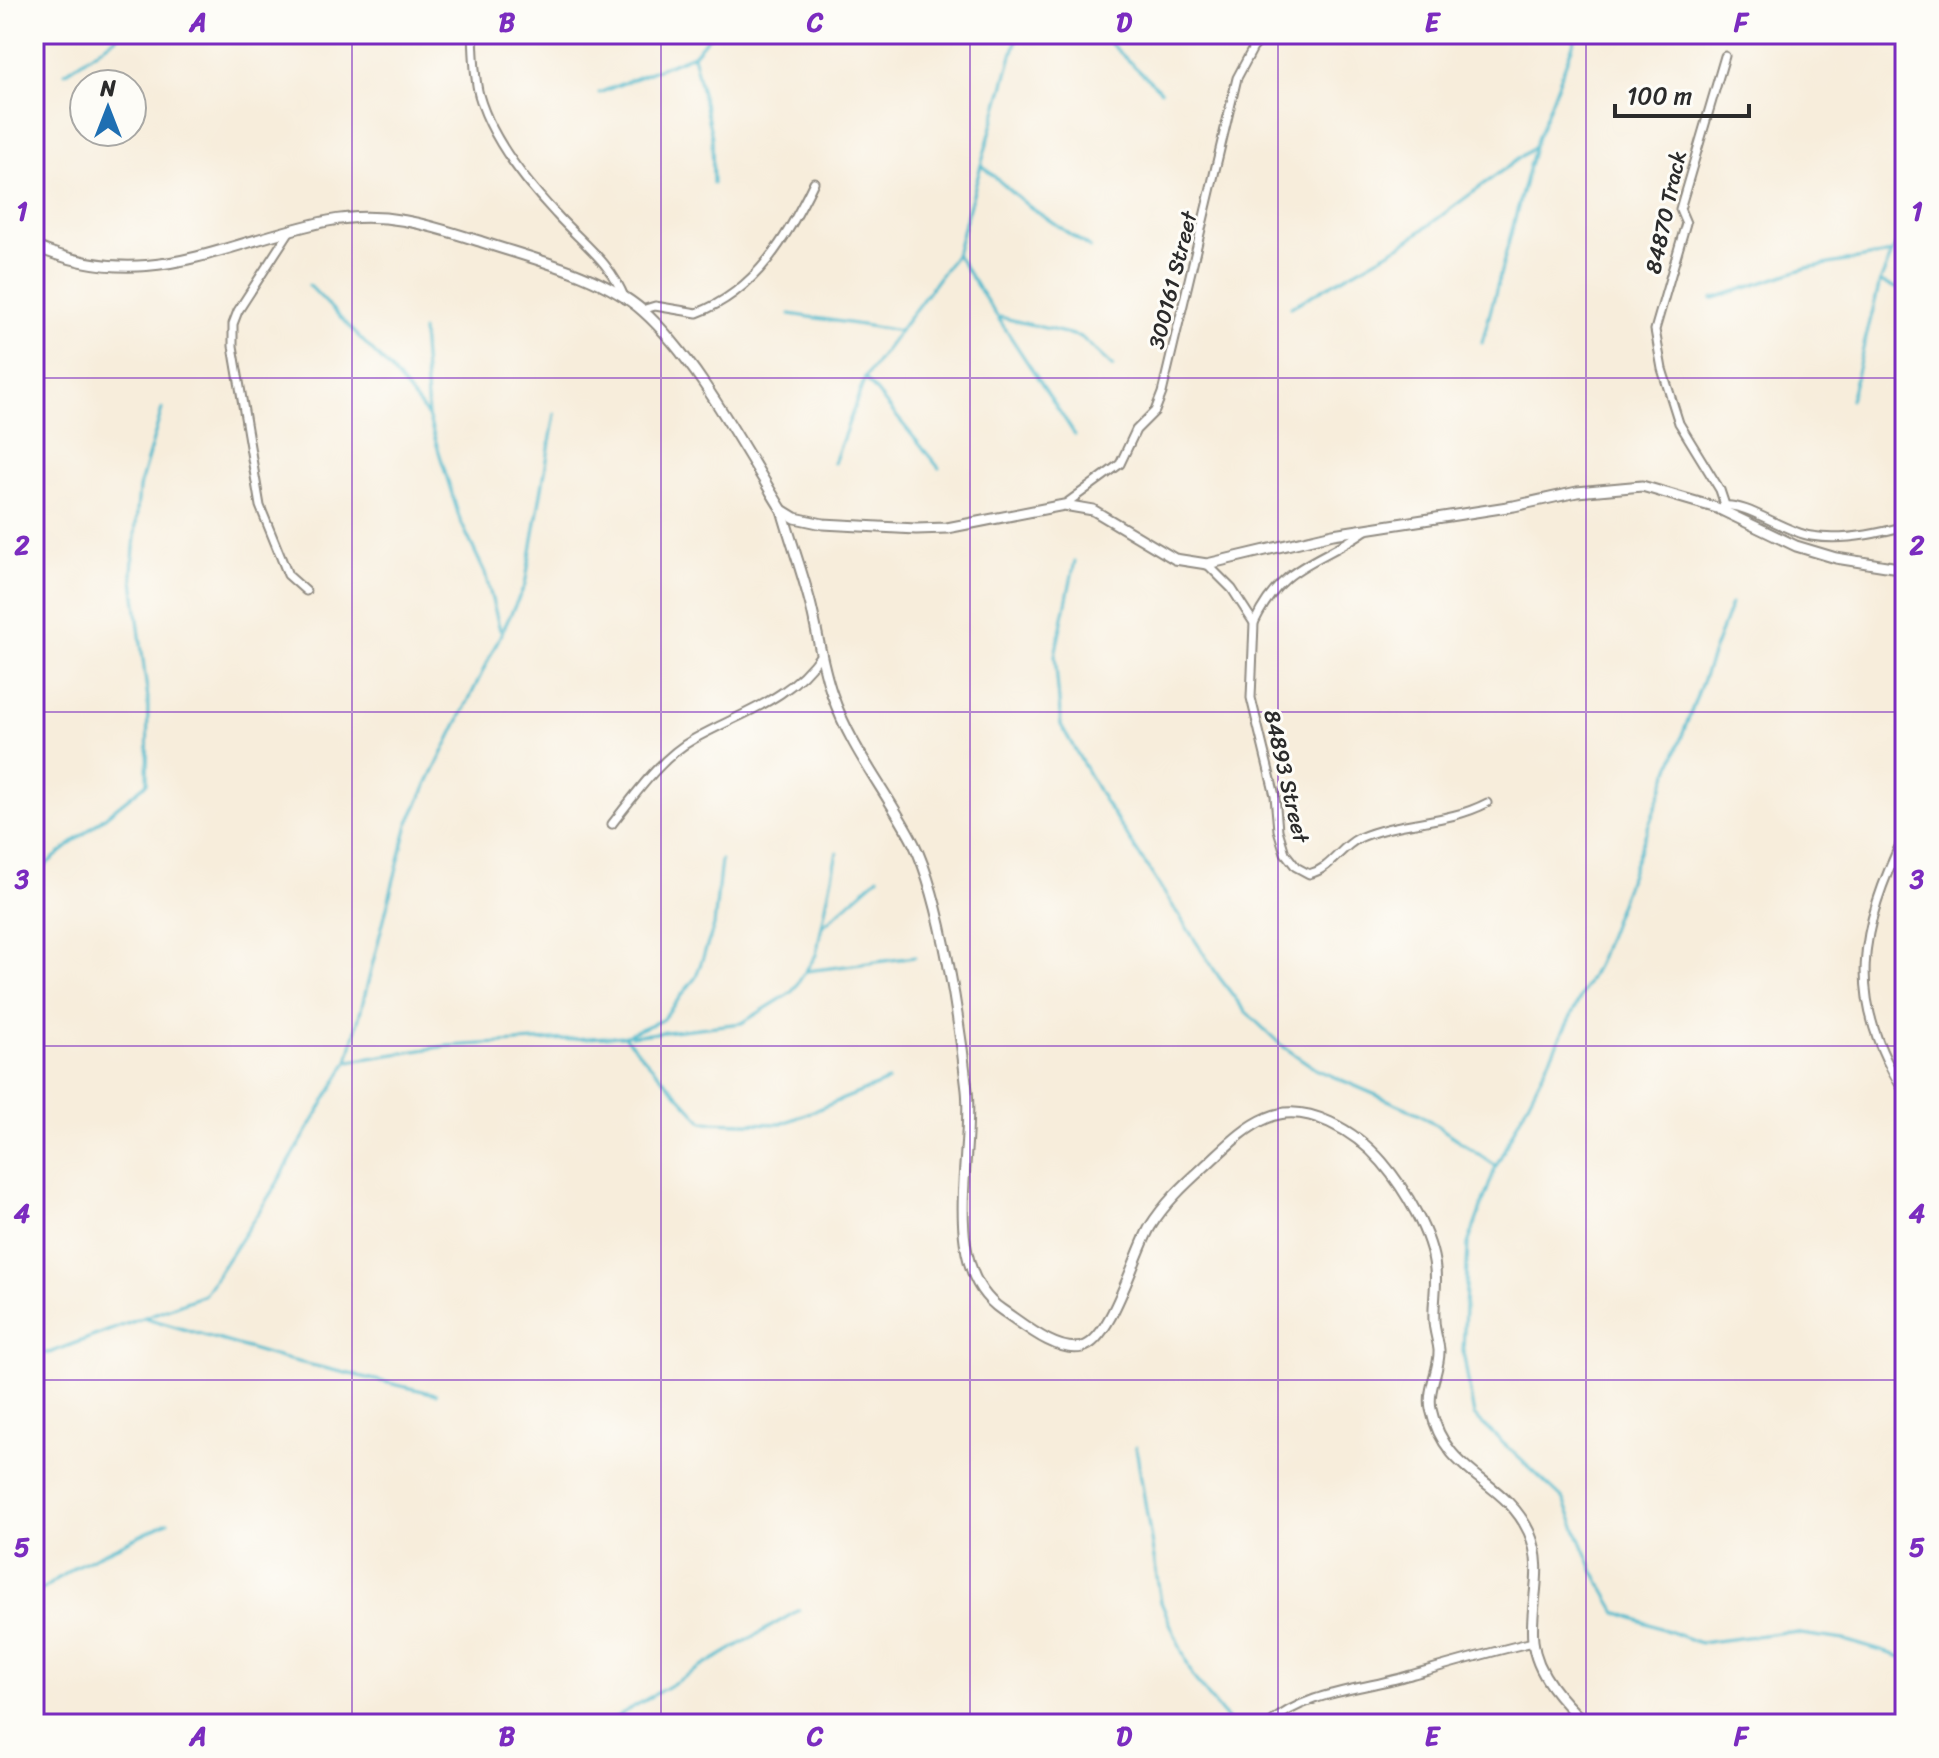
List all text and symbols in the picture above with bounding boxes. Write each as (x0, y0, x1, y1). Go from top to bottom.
text: A (188, 0, 207, 45)
text: B (499, 0, 516, 45)
text: C (806, 0, 824, 45)
text: D (1116, 0, 1132, 45)
text: E (1425, 0, 1442, 45)
text: F (1733, 0, 1750, 45)
north arrow (68, 68, 148, 148)
scale bar (1615, 68, 1749, 118)
text: N (99, 69, 116, 108)
text: 100 m (1627, 75, 1692, 117)
street label: 84870 Track (1633, 147, 1698, 278)
text: 1 (16, 188, 28, 234)
text: 1 (1911, 188, 1923, 234)
street label: 300161 Street (1137, 206, 1209, 353)
text: 2 (13, 522, 30, 568)
text: 2 (1908, 522, 1925, 568)
street label: 84893 Street (1252, 706, 1321, 848)
text: 3 (14, 856, 30, 902)
text: 3 (1909, 856, 1925, 902)
text: 4 (14, 1190, 30, 1236)
text: 4 (1909, 1190, 1925, 1236)
text: 5 (14, 1524, 30, 1570)
text: 5 (1909, 1524, 1925, 1570)
text: A (188, 1713, 207, 1758)
text: B (499, 1713, 516, 1758)
text: C (806, 1713, 824, 1758)
text: D (1116, 1713, 1132, 1758)
text: E (1425, 1713, 1442, 1758)
text: F (1733, 1713, 1750, 1758)

